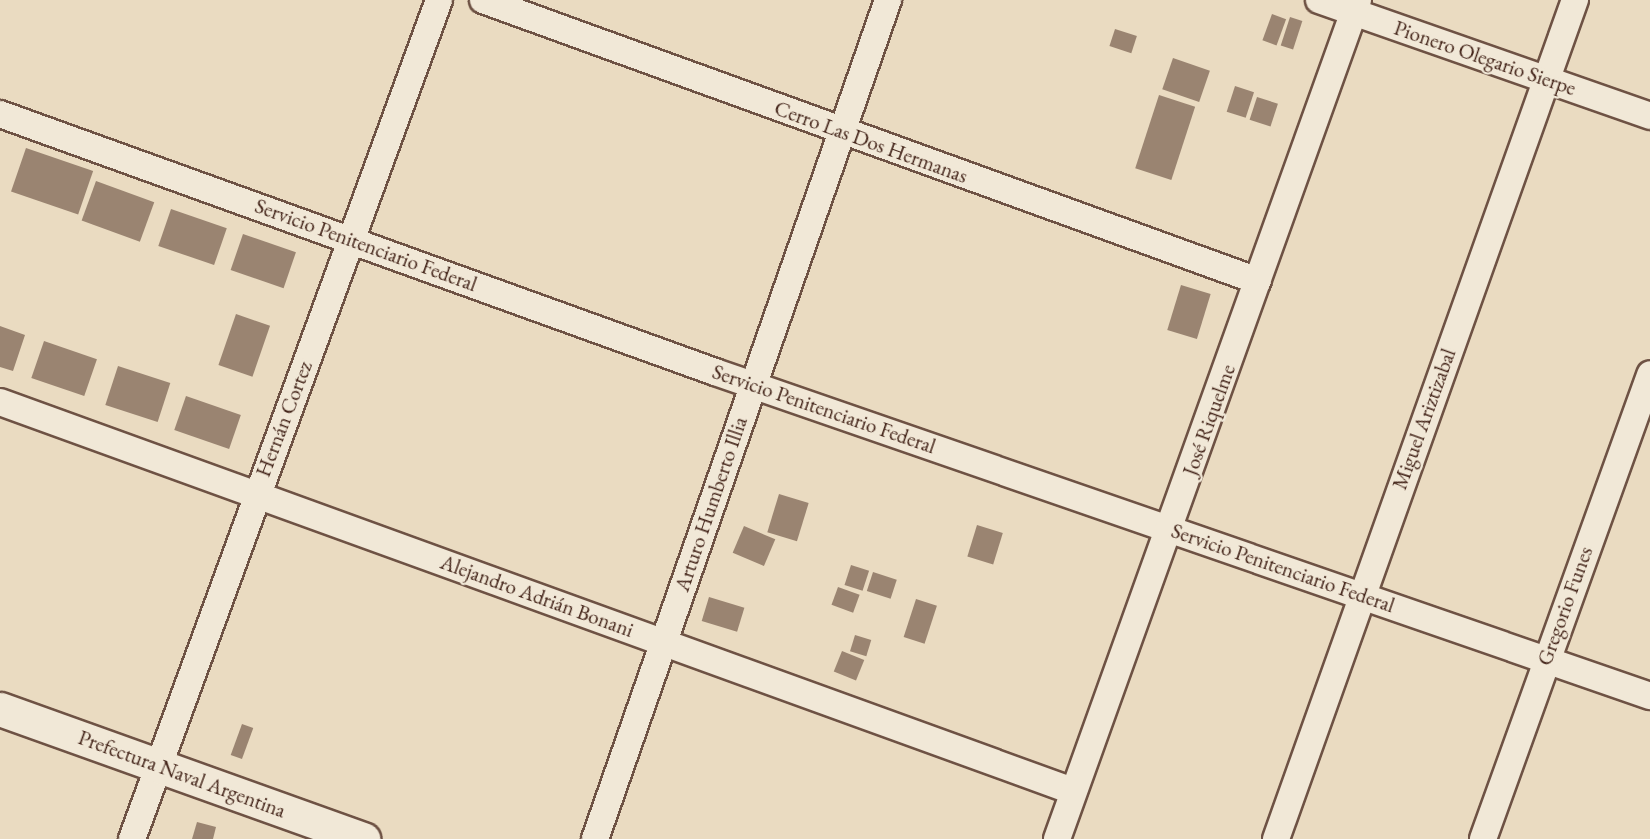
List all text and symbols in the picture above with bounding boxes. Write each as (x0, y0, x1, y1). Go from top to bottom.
street label: Pionero Olegario Sierpe (1391, 15, 1579, 101)
street label: Cerro Las Dos Hermanas (771, 95, 971, 189)
street label: Servicio Penitenciario Federal (251, 193, 481, 297)
street label: Miguel Ariztizabal (1387, 345, 1461, 493)
street label: Hernán Cortez (250, 358, 318, 480)
street label: Servicio Penitenciario Federal (709, 359, 939, 459)
street label: José Riquelme (1177, 361, 1241, 479)
street label: Arturo Humberto Illia (669, 413, 753, 595)
street label: Servicio Penitenciario Federal (1168, 518, 1398, 618)
street label: Gregorio Funes (1532, 543, 1598, 669)
street label: Alejandro Adrián Bonani (437, 549, 637, 643)
street label: Prefectura Naval Argentina (75, 725, 289, 823)

